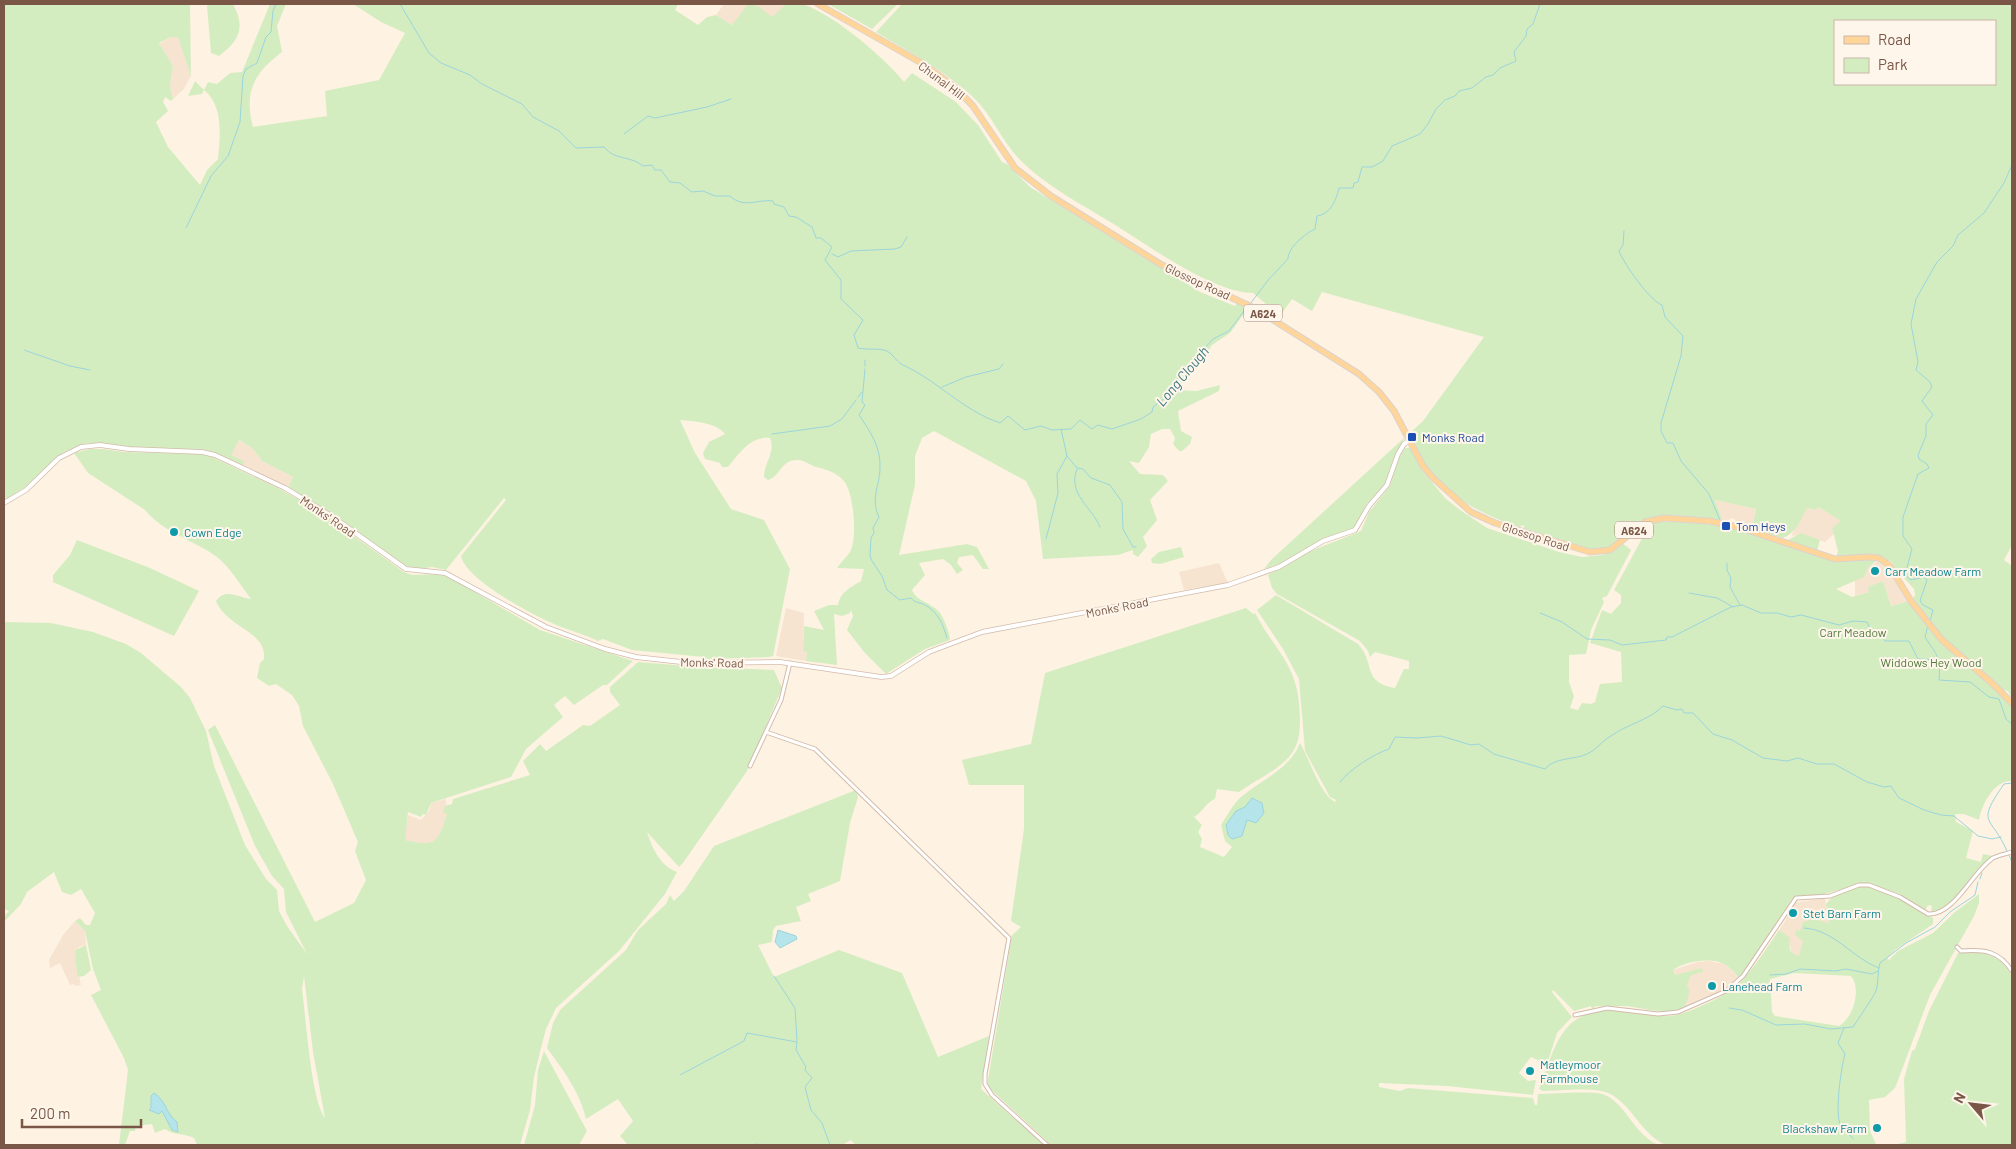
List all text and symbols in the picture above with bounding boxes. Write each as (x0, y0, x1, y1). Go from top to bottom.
legend (1834, 20, 1996, 85)
text: Road (1878, 30, 1911, 48)
text: Park (1878, 55, 1908, 73)
street label: Chunal Hill (916, 58, 968, 102)
street label: Glossop Road (1163, 260, 1233, 302)
road number: A624 (1244, 304, 1282, 322)
water label: Long Clough (1152, 343, 1212, 409)
place label: Monks Road (1422, 430, 1484, 444)
marker: Monks Road (1406, 431, 1418, 443)
street label: Monks' Road (298, 492, 358, 540)
street label: Glossop Road (1500, 519, 1572, 553)
place label: Tom Heys (1736, 519, 1786, 533)
marker: Tom Heys (1720, 520, 1732, 532)
road number: A624 (1615, 522, 1653, 538)
place label: Cown Edge (184, 525, 242, 539)
marker: Cown Edge (168, 526, 180, 538)
place label: Carr Meadow Farm (1885, 564, 1981, 578)
marker: Carr Meadow Farm (1869, 565, 1881, 577)
street label: Monks' Road (1084, 594, 1150, 620)
park label: Carr Meadow (1819, 625, 1887, 639)
street label: Monks' Road (680, 654, 744, 670)
park label: Widdows Hey Wood (1880, 655, 1982, 669)
place label: Stet Barn Farm (1803, 906, 1881, 920)
marker: Stet Barn Farm (1787, 907, 1799, 919)
place label: Lanehead Farm (1722, 979, 1802, 993)
marker: Lanehead Farm (1706, 980, 1718, 992)
place label: Matleymoor Farmhouse (1540, 1057, 1601, 1085)
marker: Matleymoor Farmhouse (1524, 1065, 1536, 1077)
north arrow (1946, 1079, 1996, 1129)
text: N (1949, 1090, 1969, 1106)
scale bar (22, 1096, 141, 1128)
text: 200 m (30, 1104, 70, 1122)
place label: Blackshaw Farm (1782, 1121, 1867, 1135)
marker: Blackshaw Farm (1871, 1122, 1883, 1134)

